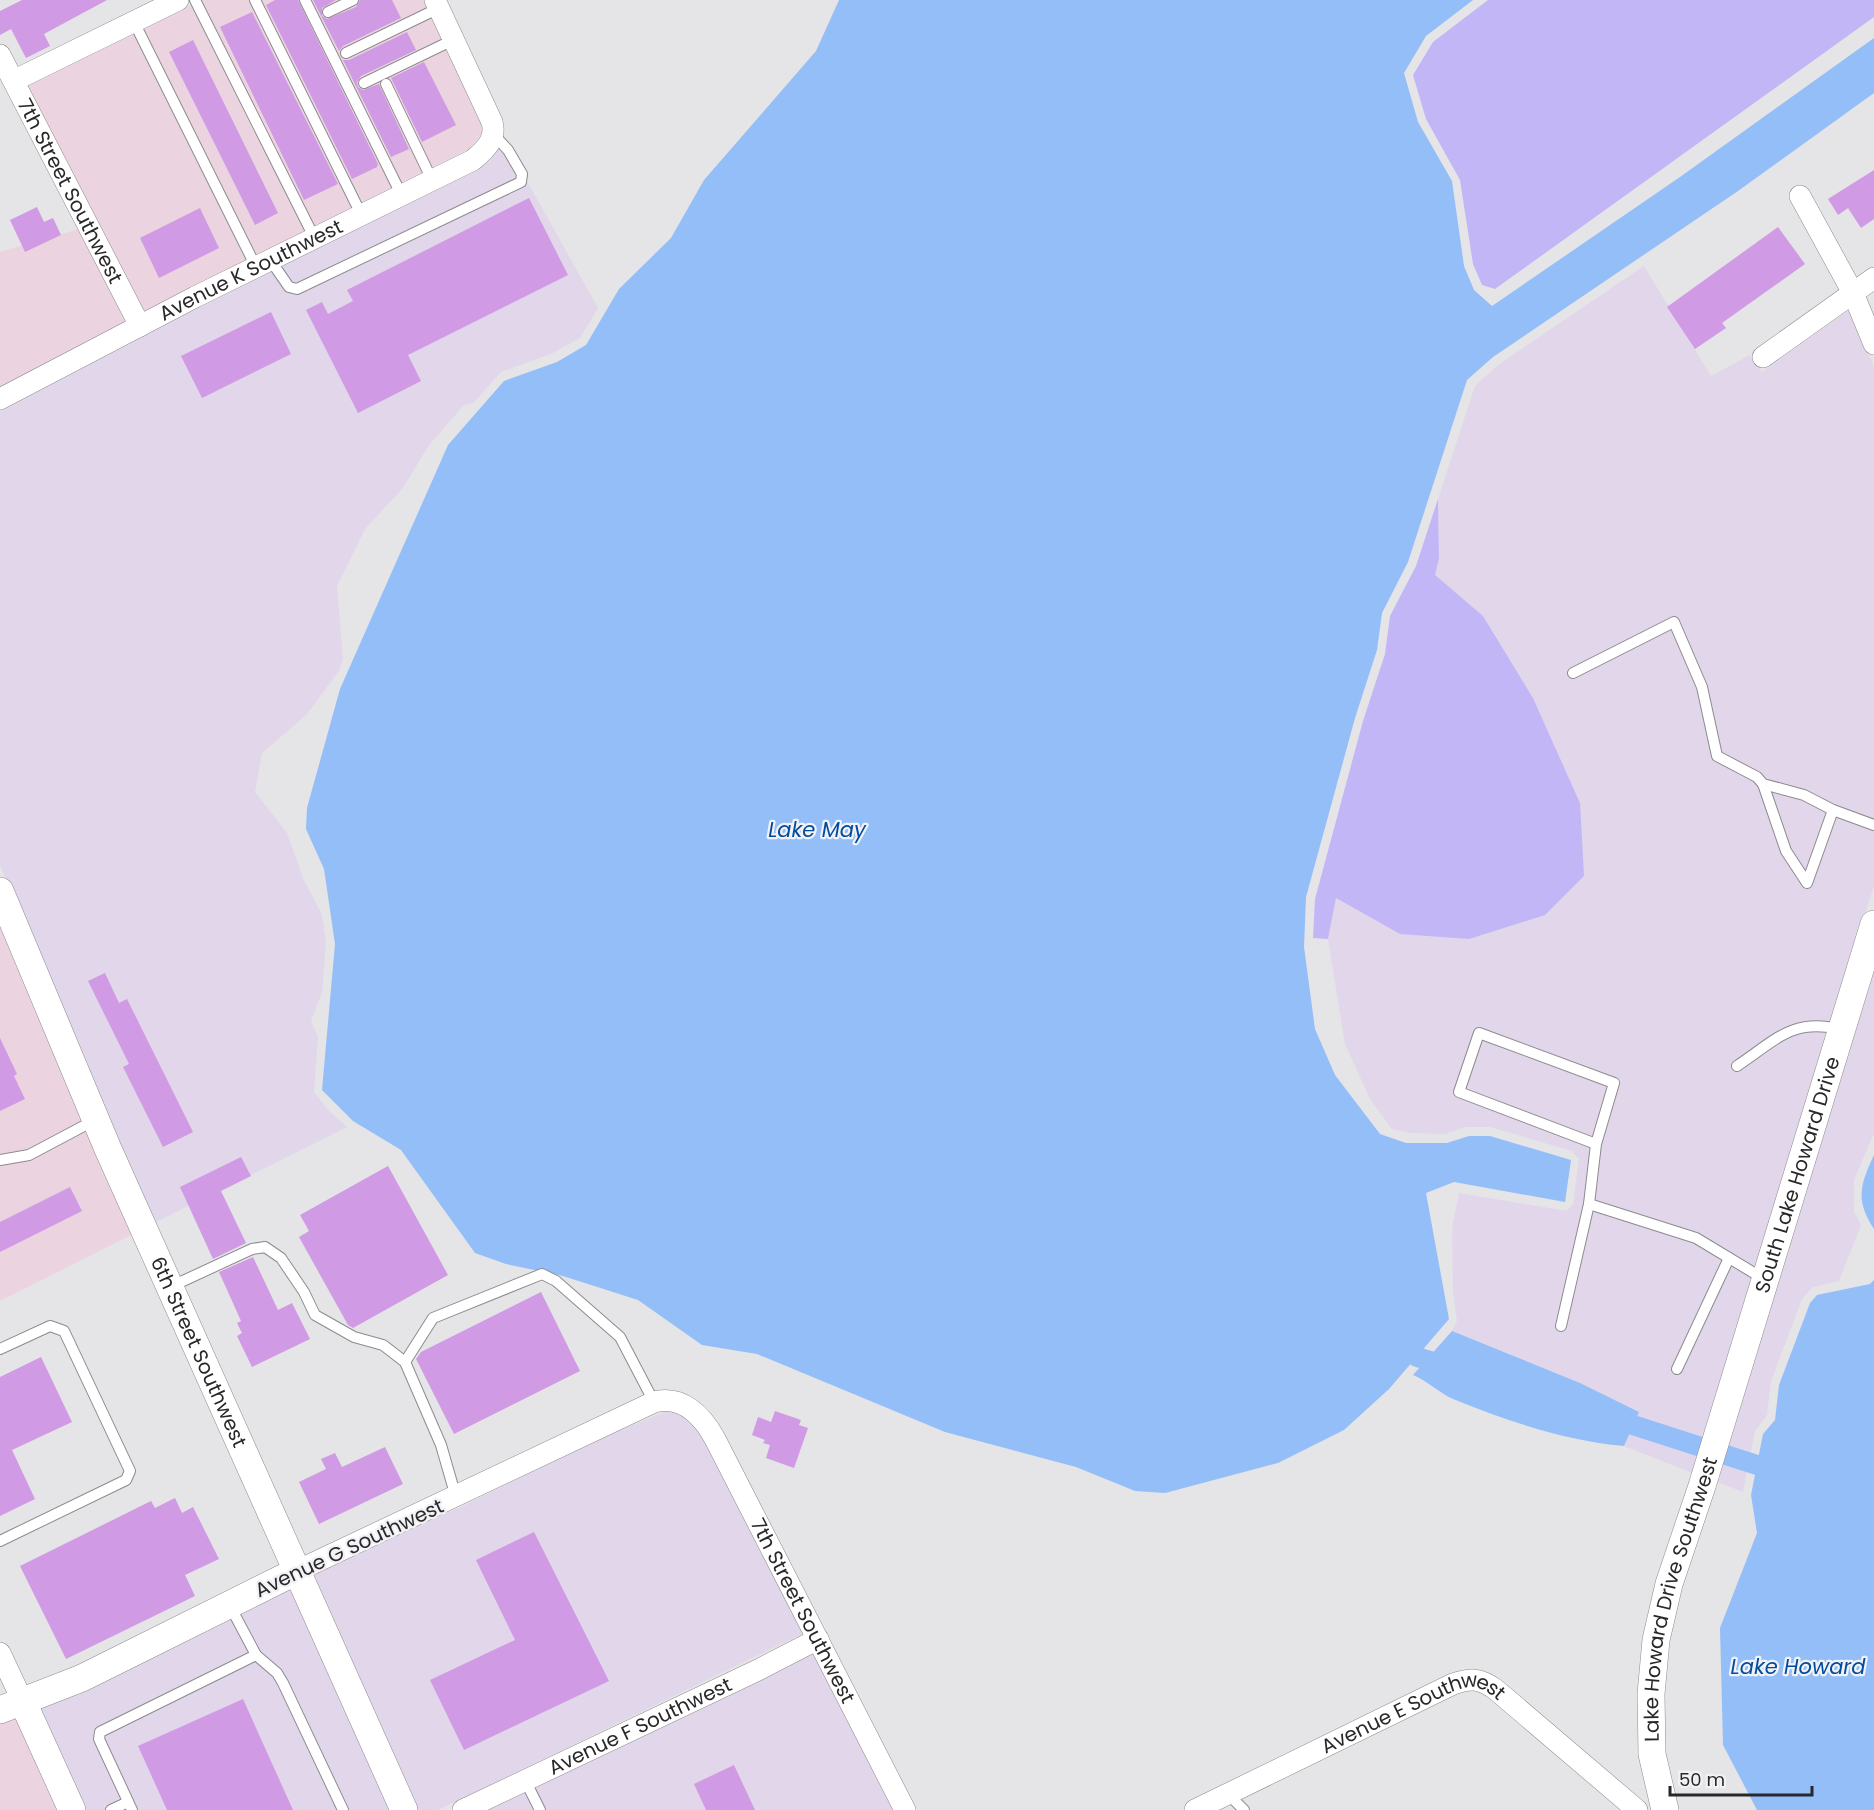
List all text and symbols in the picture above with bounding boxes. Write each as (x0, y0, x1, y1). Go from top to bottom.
street label: 7th Street Southwest (11, 94, 130, 288)
street label: Avenue K Southwest (154, 212, 347, 327)
water label: Lake May (768, 815, 867, 844)
street label: South Lake Howard Drive (1748, 1053, 1847, 1297)
street label: 6th Street Southwest (144, 1252, 254, 1452)
street label: Lake Howard Drive Southwest (1637, 1453, 1724, 1742)
street label: Avenue G Southwest (250, 1492, 448, 1604)
street label: 7th Street Southwest (744, 1513, 862, 1708)
water label: Lake Howard (1731, 1652, 1866, 1681)
street label: Avenue E Southwest (1316, 1665, 1512, 1760)
street label: Avenue F Southwest (544, 1670, 736, 1781)
scale bar (1670, 1759, 1812, 1797)
text: 50 m (1679, 1767, 1725, 1792)

